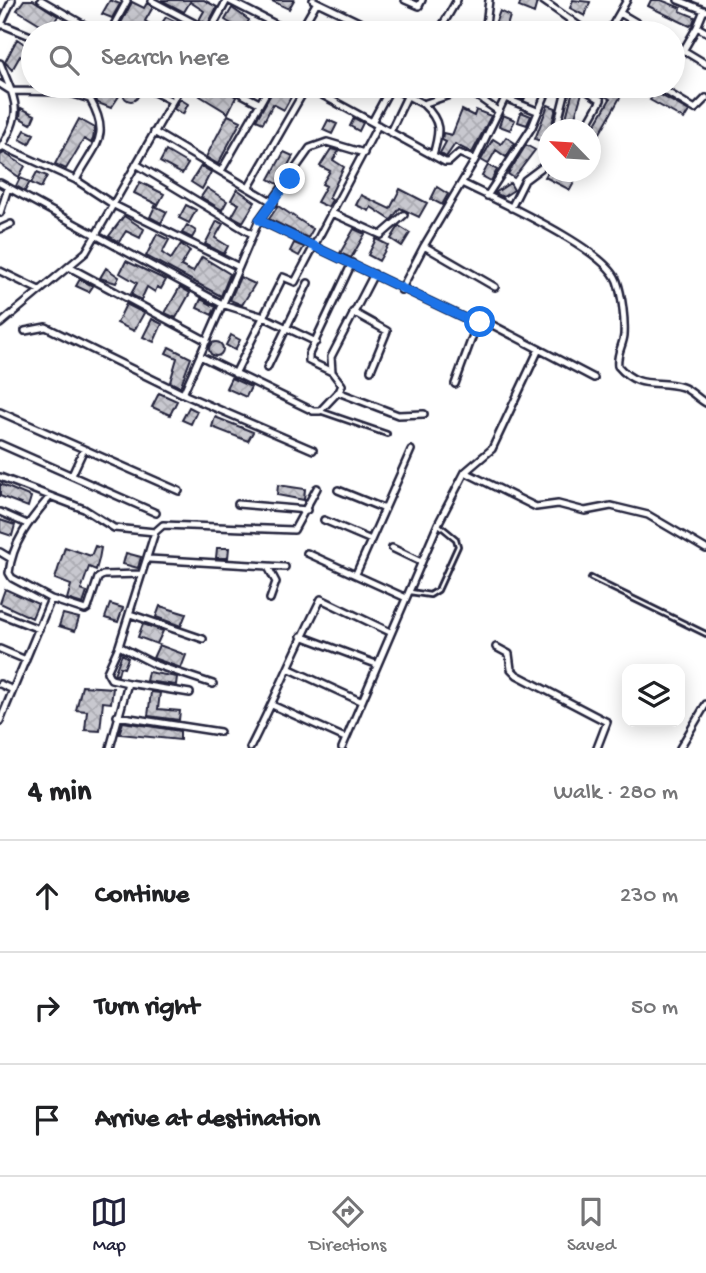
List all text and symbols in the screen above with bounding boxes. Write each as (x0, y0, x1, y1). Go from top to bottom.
search box (21, 21, 685, 98)
icon: search (45, 41, 83, 79)
text: Search here (101, 44, 229, 75)
north arrow (538, 119, 601, 182)
route end (274, 163, 305, 194)
route start (464, 306, 495, 337)
map controls (622, 664, 685, 727)
button: layers (622, 664, 685, 727)
text: 4 min (28, 776, 91, 811)
text: Walk · 280 m (554, 780, 678, 807)
icon: ahead (28, 877, 66, 915)
text: Continue (95, 881, 189, 912)
text: 230 m (620, 883, 678, 910)
icon: right (28, 989, 66, 1027)
text: Turn right (95, 993, 199, 1024)
text: 50 m (631, 995, 678, 1022)
icon: arrive (28, 1101, 66, 1139)
text: Arrive at destination (95, 1105, 320, 1136)
tab: Map (90, 1193, 128, 1258)
tab: Directions (309, 1193, 386, 1258)
tab: Saved (567, 1193, 616, 1258)

